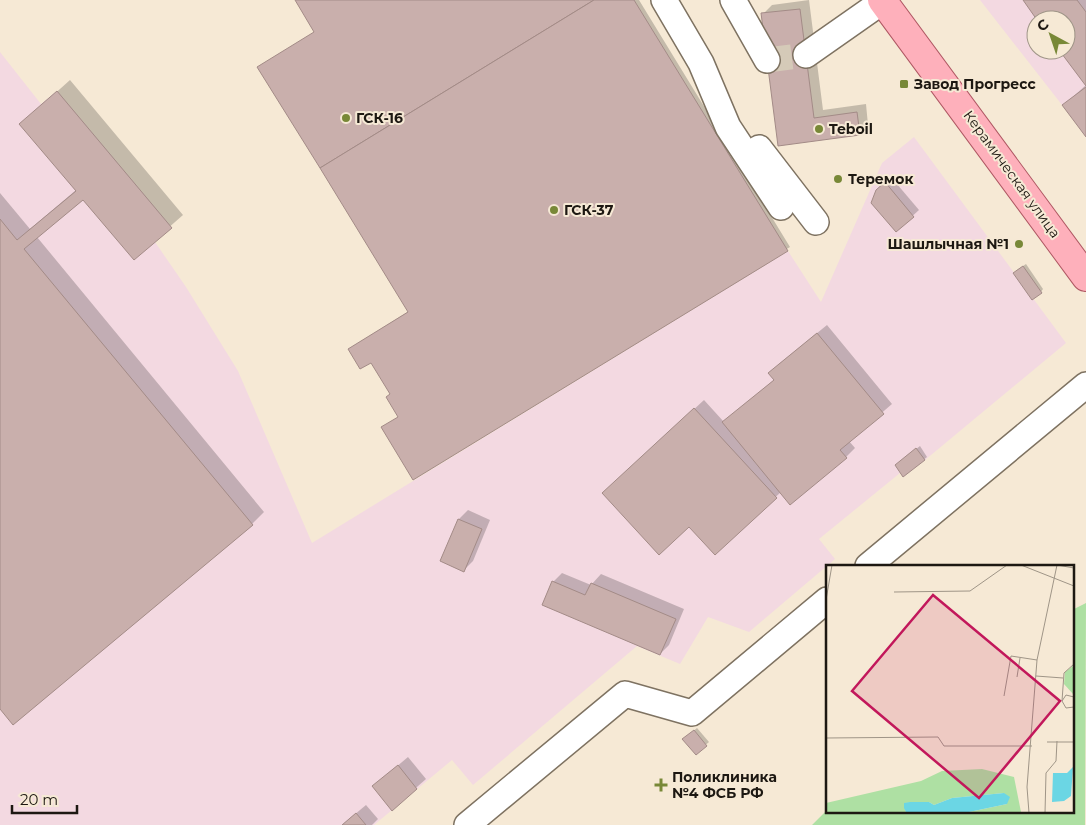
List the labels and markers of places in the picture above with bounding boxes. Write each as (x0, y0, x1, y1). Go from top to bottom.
place label: Завод Прогресс (913, 75, 1036, 93)
marker: Завод Прогресс (898, 78, 910, 90)
place label: ГСК-16 (356, 109, 403, 127)
marker: ГСК-16 (340, 112, 352, 124)
place label: Teboil (829, 120, 873, 138)
marker: Teboil (813, 123, 825, 135)
place label: Теремок (848, 170, 913, 188)
marker: Теремок (832, 173, 844, 185)
place label: ГСК-37 (564, 201, 614, 219)
marker: ГСК-37 (548, 204, 560, 216)
place label: Шашлычная №1 (888, 235, 1009, 253)
marker: Шашлычная №1 (1013, 238, 1025, 250)
place label: Поликлиника №4 ФСБ РФ (672, 768, 777, 802)
marker: Поликлиника №4 ФСБ РФ (654, 778, 668, 792)

